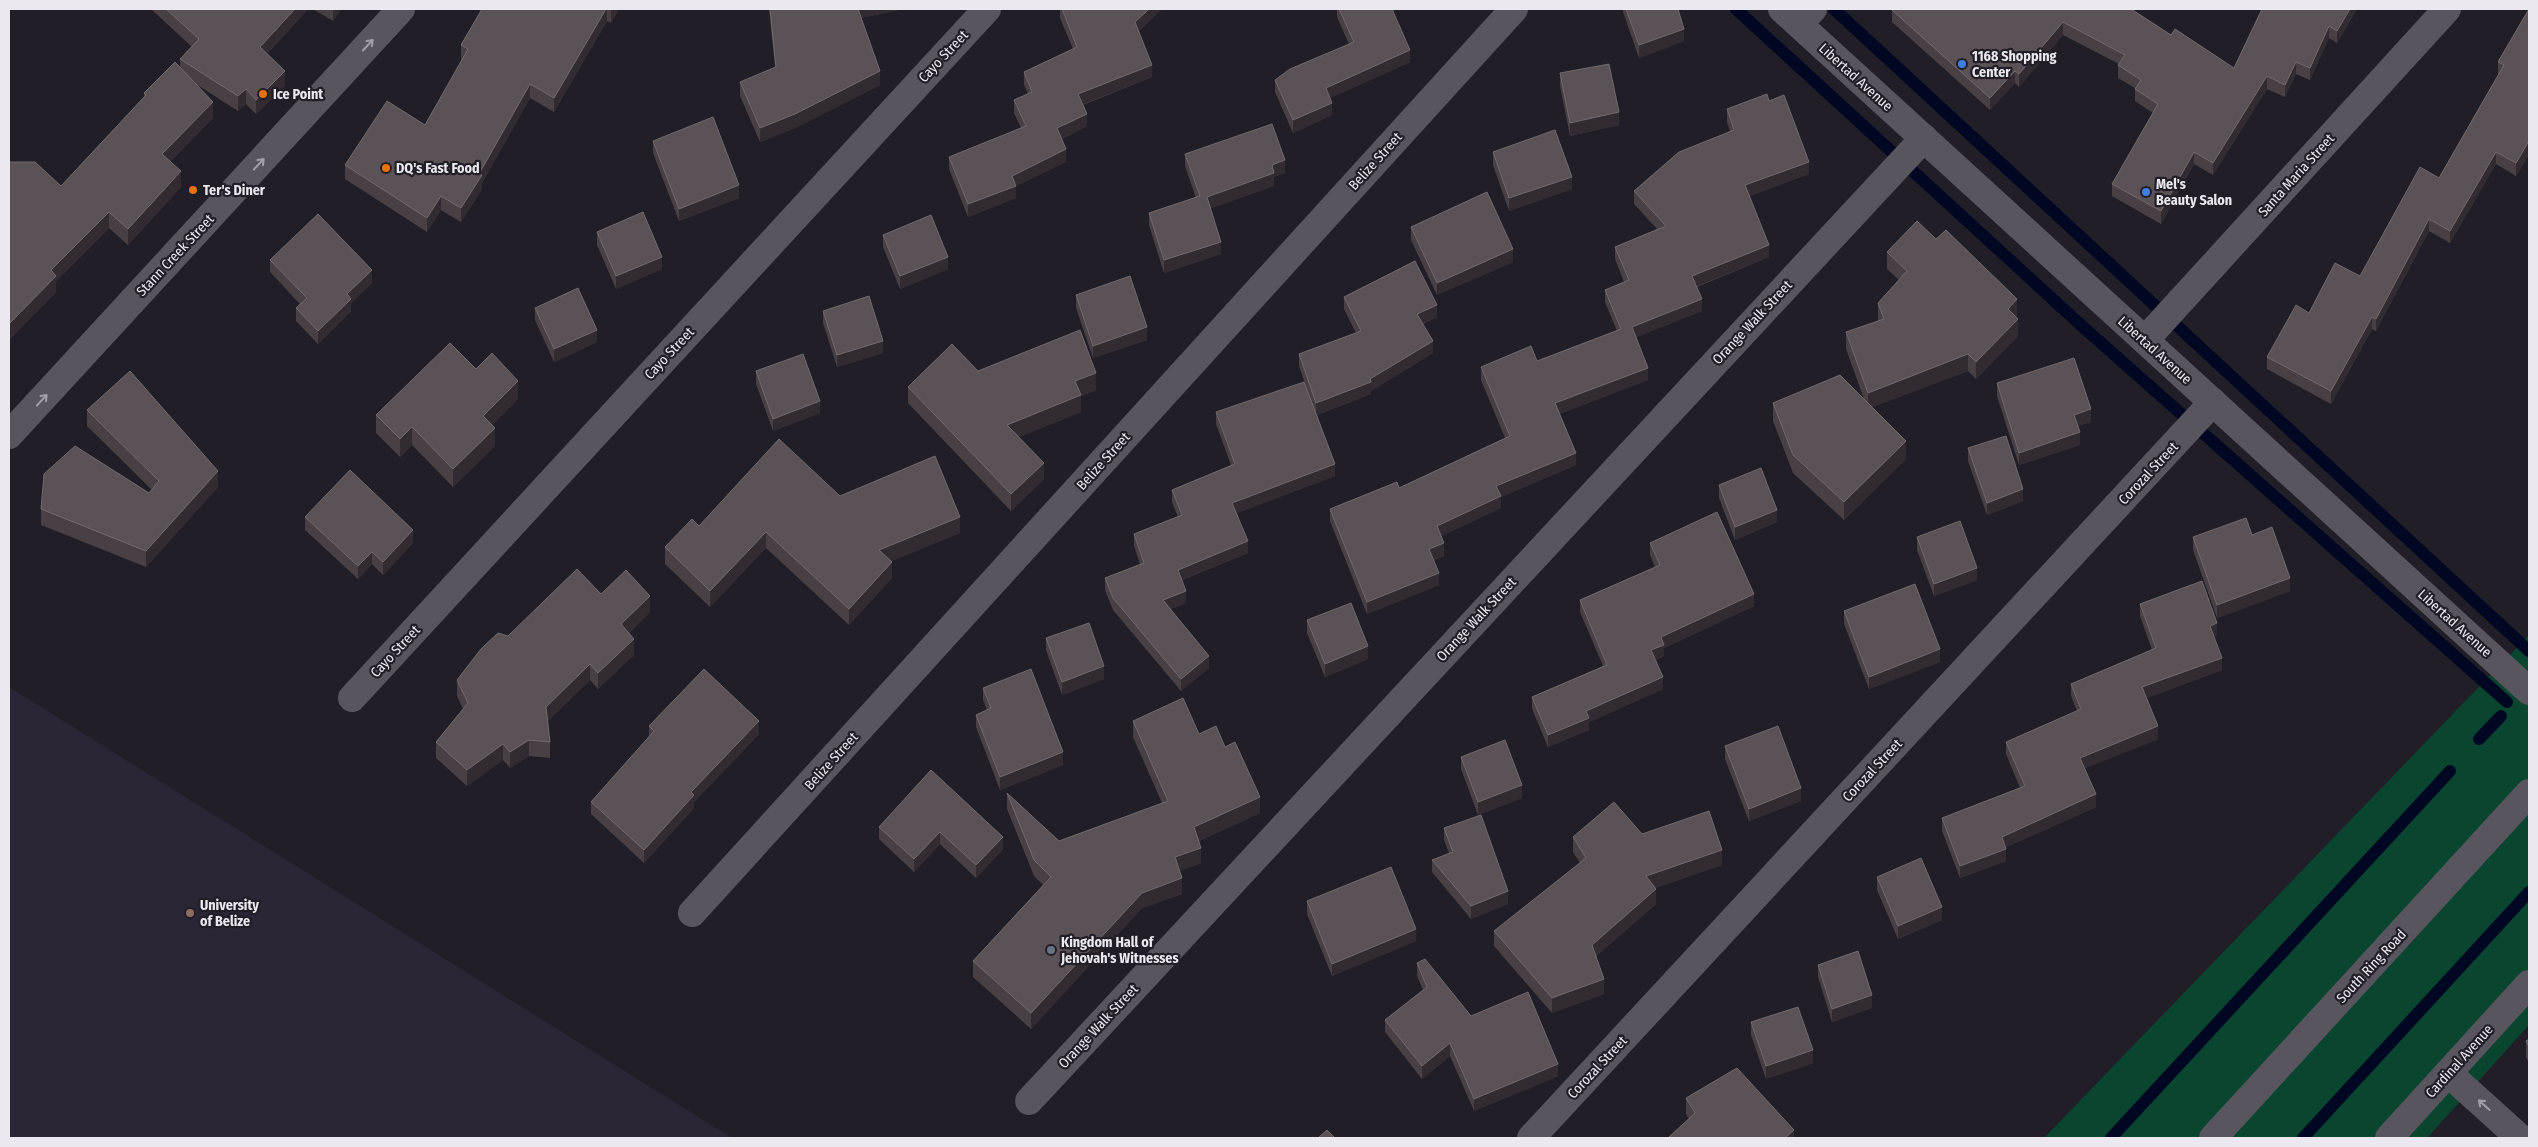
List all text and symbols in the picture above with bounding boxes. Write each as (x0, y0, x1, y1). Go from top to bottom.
street label: Cayo Street (915, 27, 972, 86)
one-way arrow (363, 38, 374, 51)
street label: Libertad Avenue (1815, 40, 1896, 115)
place label: 1168 Shopping Center (1972, 48, 2056, 81)
marker: 1168 Shopping Center (1956, 58, 1968, 70)
place label: Ice Point (273, 86, 324, 103)
marker: Ice Point (257, 88, 269, 100)
street label: Belize Street (1345, 129, 1406, 194)
street label: Santa Maria Street (2255, 130, 2338, 220)
one-way arrow (253, 158, 264, 171)
place label: DQ's Fast Food (396, 160, 480, 177)
marker: DQ's Fast Food (380, 162, 392, 174)
place label: Mel's Beauty Salon (2156, 176, 2232, 209)
place label: Ter's Diner (203, 182, 266, 199)
marker: Ter's Diner (187, 184, 199, 196)
marker: Mel's Beauty Salon (2140, 186, 2152, 198)
street label: Stann Creek Street (133, 211, 218, 300)
street label: Orange Walk Street (1709, 276, 1796, 368)
street label: Libertad Avenue (2114, 313, 2195, 388)
street label: Cayo Street (641, 324, 698, 383)
one-way arrow (36, 393, 48, 406)
street label: Belize Street (1073, 429, 1134, 494)
street label: Corozal Street (2115, 438, 2182, 508)
street label: Orange Walk Street (1433, 573, 1520, 665)
street label: Libertad Avenue (2414, 586, 2495, 661)
street label: Cayo Street (367, 622, 424, 681)
street label: Belize Street (801, 729, 862, 794)
street label: Corozal Street (1839, 735, 1906, 805)
place label: University of Belize (200, 897, 259, 930)
marker: University of Belize (184, 907, 196, 919)
street label: South Ring Road (2333, 926, 2410, 1007)
place label: Kingdom Hall of Jehovah's Witnesses (1060, 934, 1179, 967)
marker: Kingdom Hall of Jehovah's Witnesses (1045, 944, 1057, 956)
street label: Orange Walk Street (1055, 980, 1142, 1072)
street label: Cardinal Avenue (2422, 1021, 2497, 1101)
street label: Corozal Street (1564, 1032, 1631, 1102)
one-way arrow (2478, 1100, 2491, 1111)

